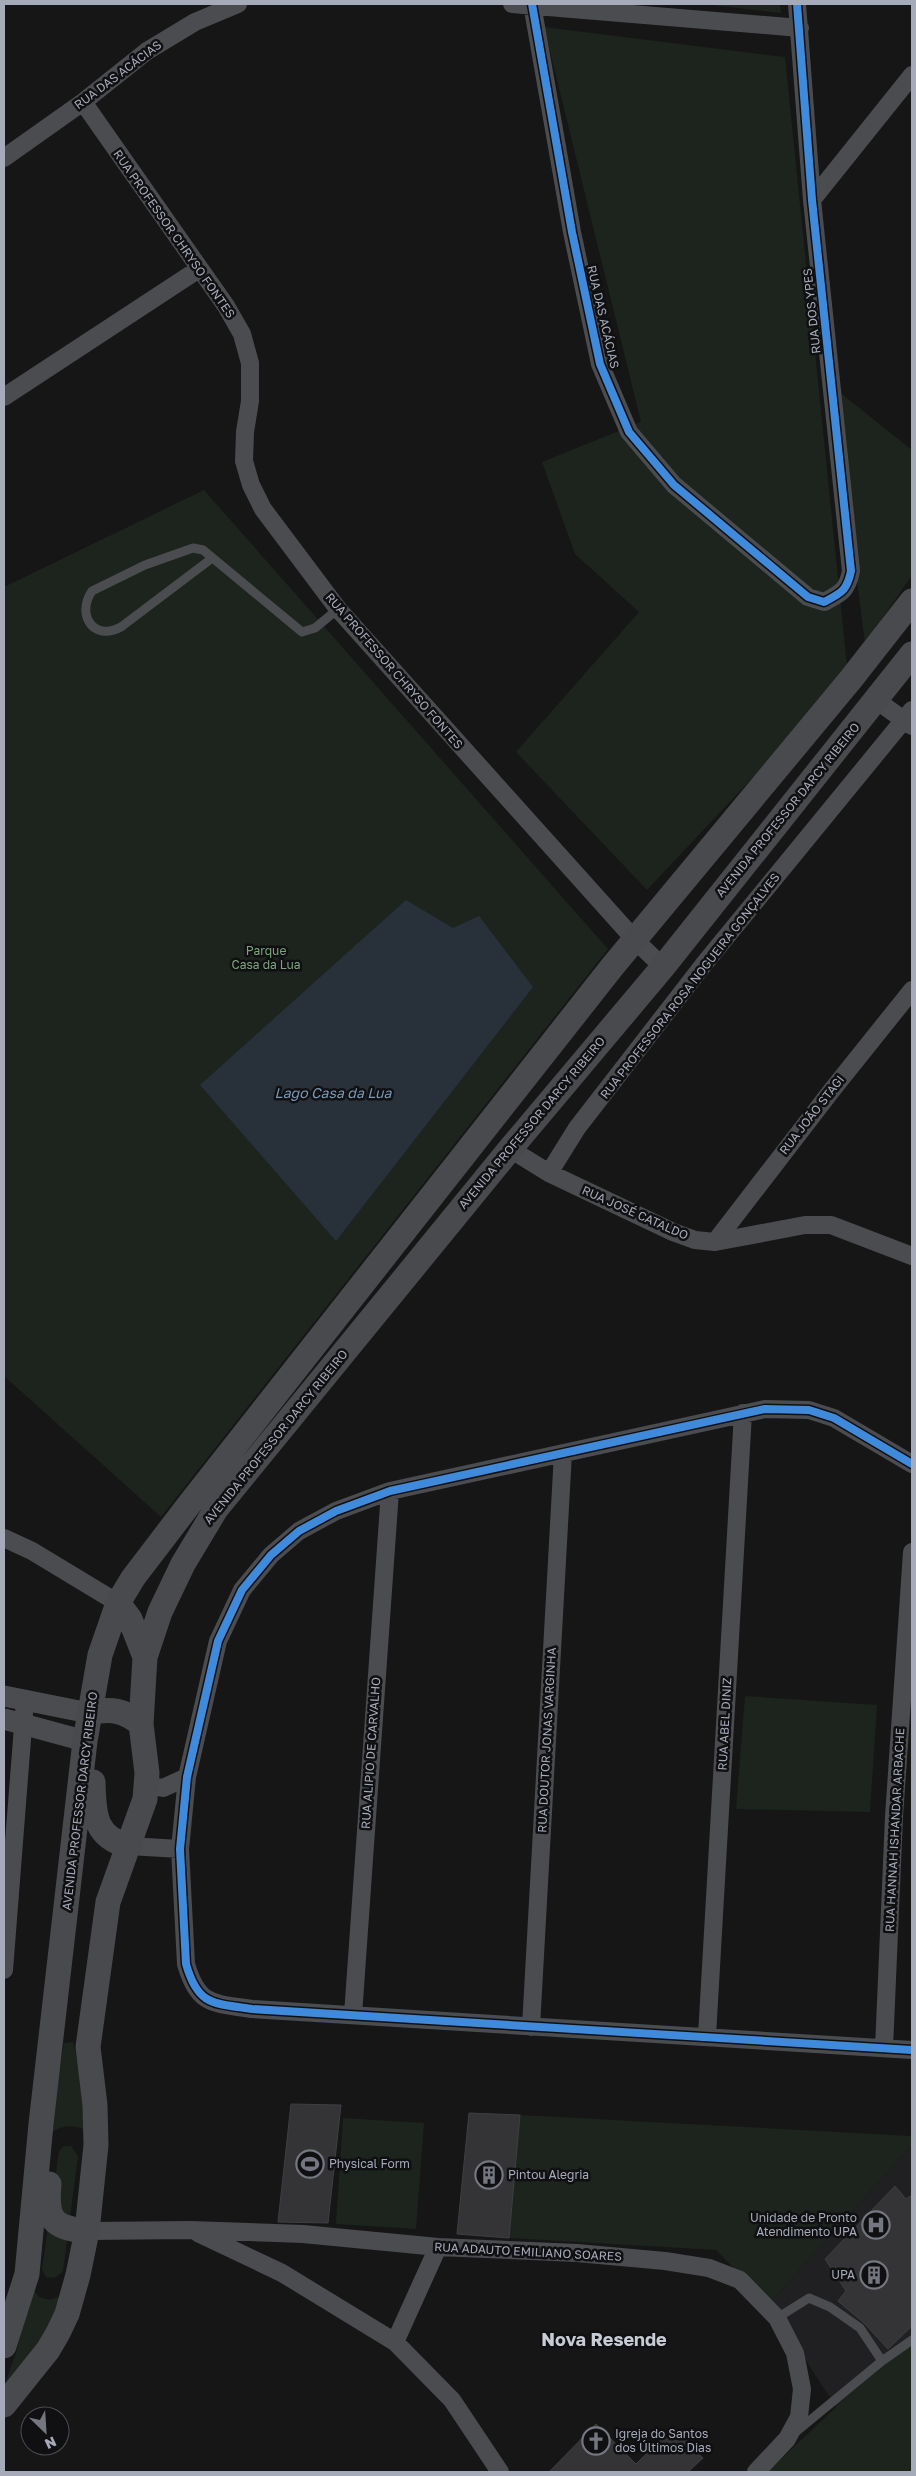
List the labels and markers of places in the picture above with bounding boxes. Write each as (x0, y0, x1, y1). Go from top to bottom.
sports icon: Physical Form (295, 2149, 325, 2179)
place label: Physical Form (329, 2156, 410, 2171)
building icon: Pintou Alegria (474, 2160, 504, 2190)
place label: Pintou Alegria (508, 2167, 589, 2182)
place label: Unidade de Pronto Atendimento UPA (750, 2210, 857, 2239)
hospital icon: Unidade de Pronto Atendimento UPA (861, 2210, 891, 2240)
building icon: UPA (859, 2260, 889, 2290)
place label: UPA (831, 2267, 855, 2282)
church icon: Igreja do Santos dos Últimos Dias (581, 2426, 611, 2456)
place label: Igreja do Santos dos Últimos Dias (615, 2426, 711, 2455)

